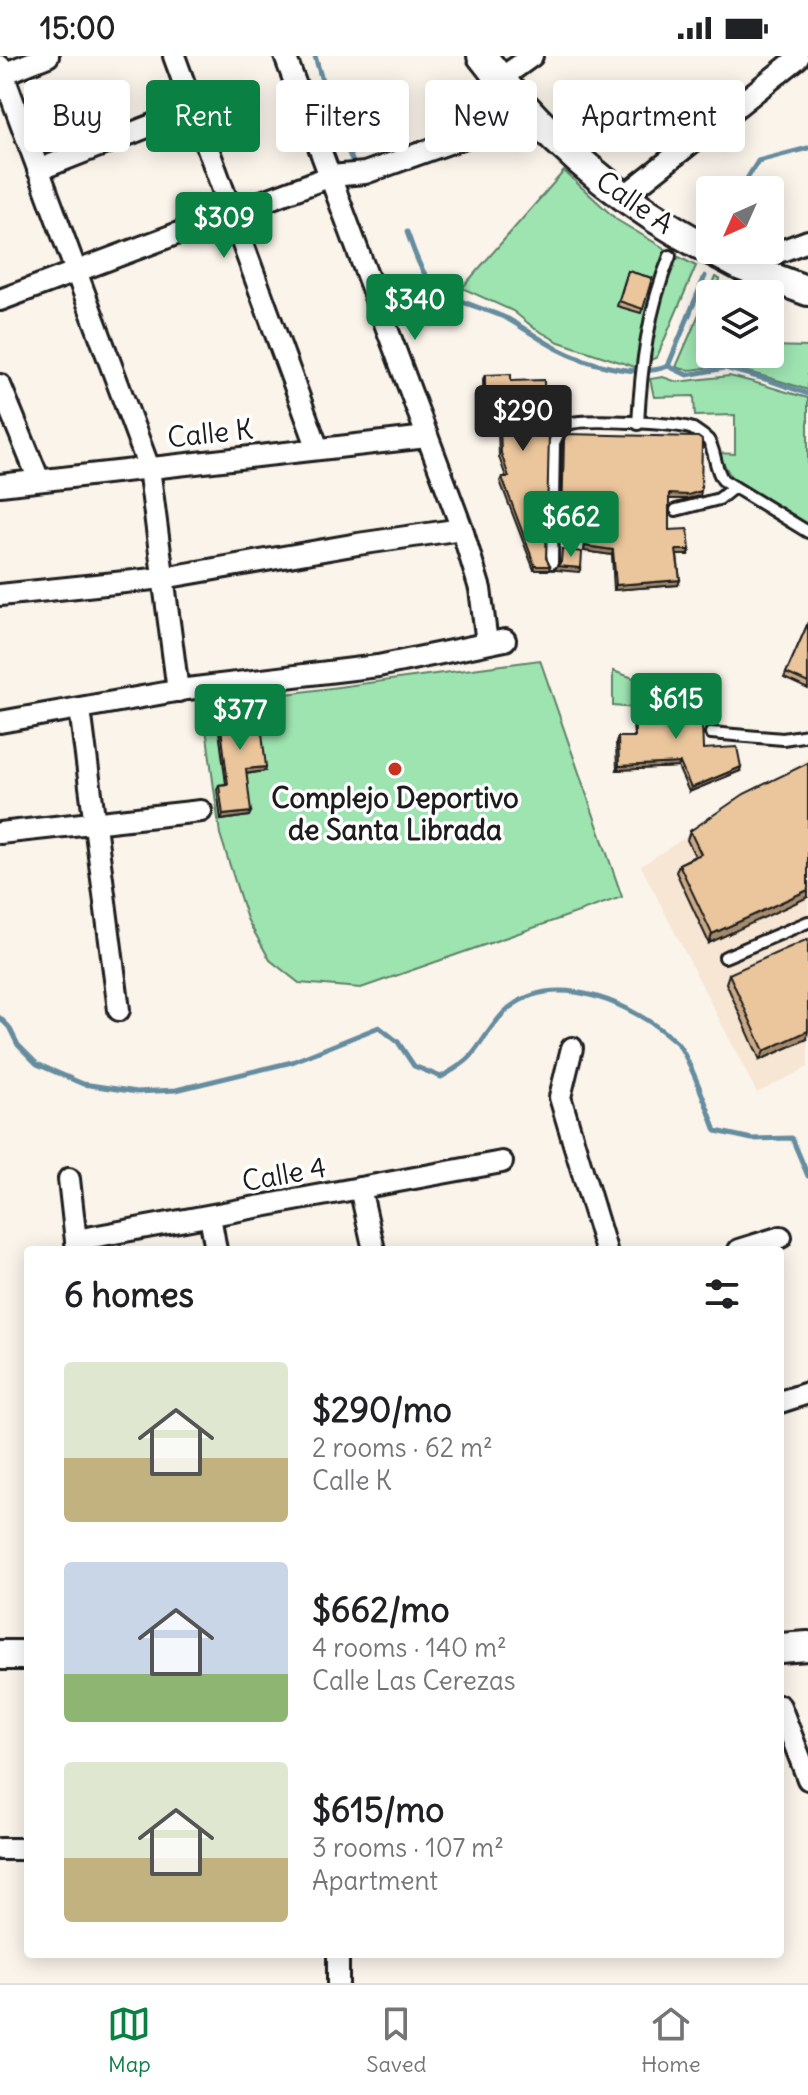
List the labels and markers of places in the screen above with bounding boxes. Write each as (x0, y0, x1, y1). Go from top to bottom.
pin: $309 (177, 192, 271, 260)
pin: $340 (368, 274, 462, 342)
pin: $290 (476, 385, 570, 453)
pin: $662 (524, 491, 618, 559)
pin: $615 (629, 673, 723, 741)
pin: $377 (193, 684, 287, 752)
marker: Complejo Deportivo de Santa Librada (386, 760, 404, 778)
place label: Complejo Deportivo de Santa Librada (271, 780, 519, 848)

